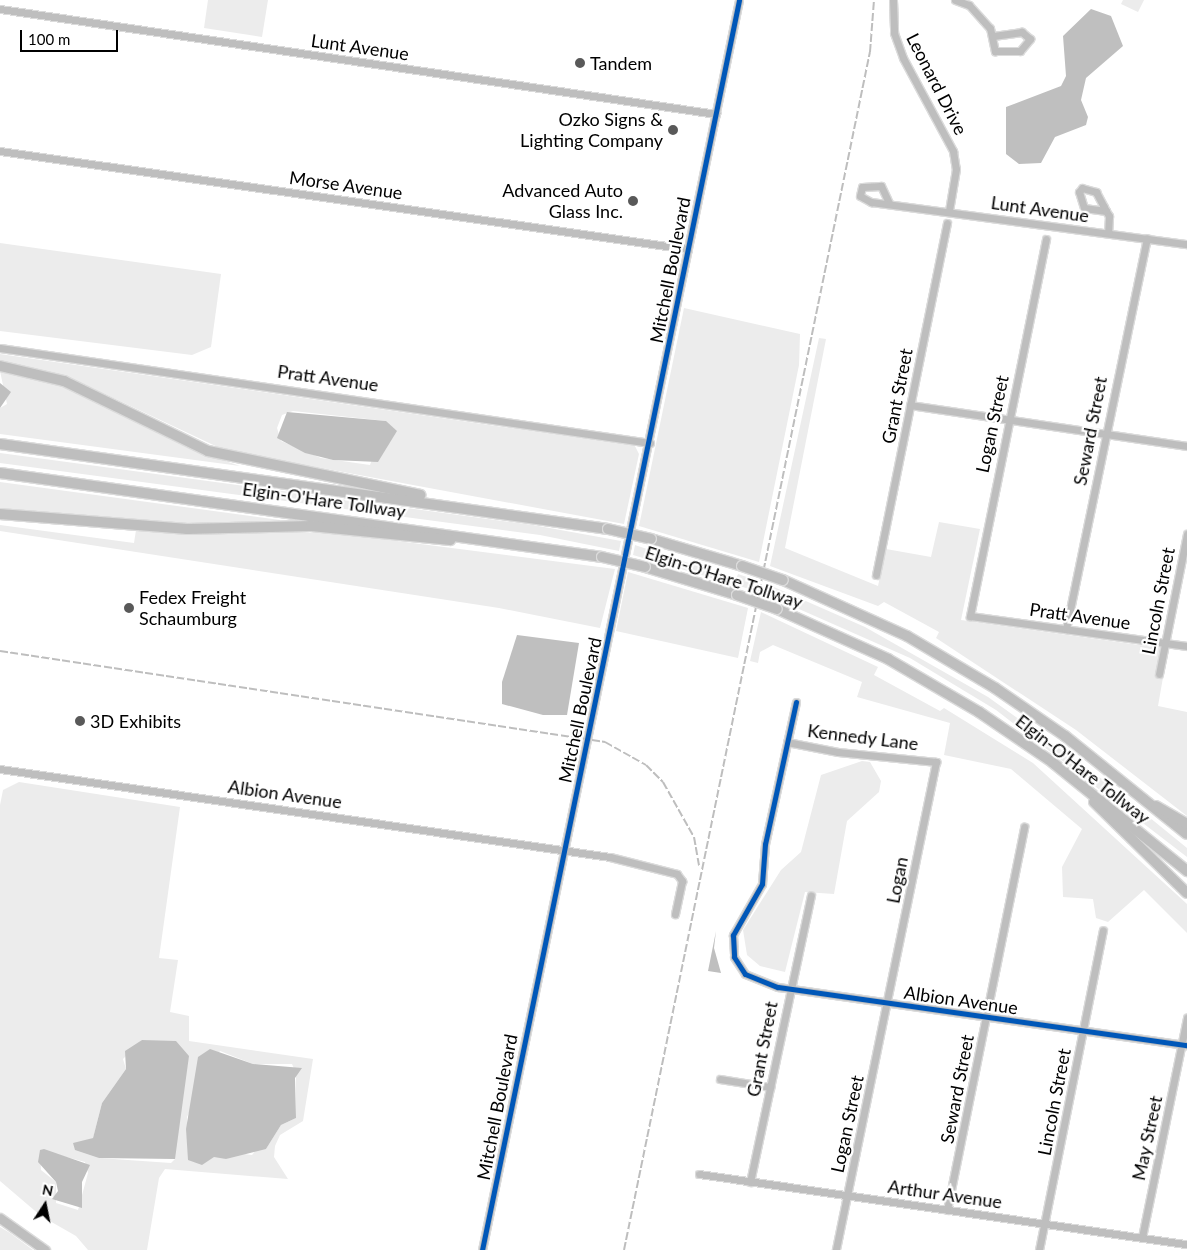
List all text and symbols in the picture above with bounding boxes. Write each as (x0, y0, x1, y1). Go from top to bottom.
scale bar (22, 20, 120, 52)
street label: Lunt Avenue (309, 29, 411, 65)
text: 100 m (28, 30, 70, 48)
street label: Leonard Drive (902, 30, 972, 138)
place label: Tandem (590, 52, 652, 74)
marker: Tandem (574, 57, 586, 69)
place label: Ozko Signs & Lighting Company (520, 109, 663, 152)
marker: Ozko Signs & Lighting Company (667, 124, 679, 136)
street label: Morse Avenue (288, 166, 404, 204)
place label: Advanced Auto Glass Inc. (502, 180, 623, 222)
street label: Lunt Avenue (989, 191, 1091, 227)
marker: Advanced Auto Glass Inc. (627, 195, 639, 207)
street label: Mitchell Boulevard (645, 195, 695, 345)
street label: Grant Street (877, 346, 917, 446)
street label: Pratt Avenue (276, 360, 380, 396)
street label: Logan Street (971, 373, 1013, 475)
street label: Seward Street (1069, 375, 1111, 487)
street label: Elgin-O'Hare Tollway (241, 478, 407, 522)
street label: Elgin-O'Hare Tollway (642, 541, 806, 613)
street label: Lincoln Street (1137, 546, 1179, 656)
place label: Fedex Freight Schaumburg (139, 587, 246, 630)
street label: Pratt Avenue (1028, 598, 1132, 634)
marker: Fedex Freight Schaumburg (123, 602, 135, 614)
street label: Mitchell Boulevard (554, 635, 606, 785)
place label: 3D Exhibits (90, 710, 181, 732)
street label: Elgin-O'Hare Tollway (1011, 710, 1155, 828)
marker: 3D Exhibits (74, 715, 86, 727)
street label: Kennedy Lane (806, 719, 920, 755)
street label: Albion Avenue (226, 775, 344, 813)
street label: Logan (882, 855, 912, 905)
street label: Albion Avenue (902, 981, 1020, 1019)
street label: Grant Street (742, 999, 782, 1099)
street label: Mitchell Boulevard (472, 1032, 522, 1182)
street label: Seward Street (936, 1033, 978, 1145)
street label: Lincoln Street (1033, 1047, 1075, 1157)
street label: Logan Street (826, 1073, 868, 1175)
street label: May Street (1127, 1093, 1167, 1183)
street label: Arthur Avenue (886, 1175, 1004, 1213)
north arrow (20, 1180, 70, 1230)
text: N (41, 1180, 55, 1199)

